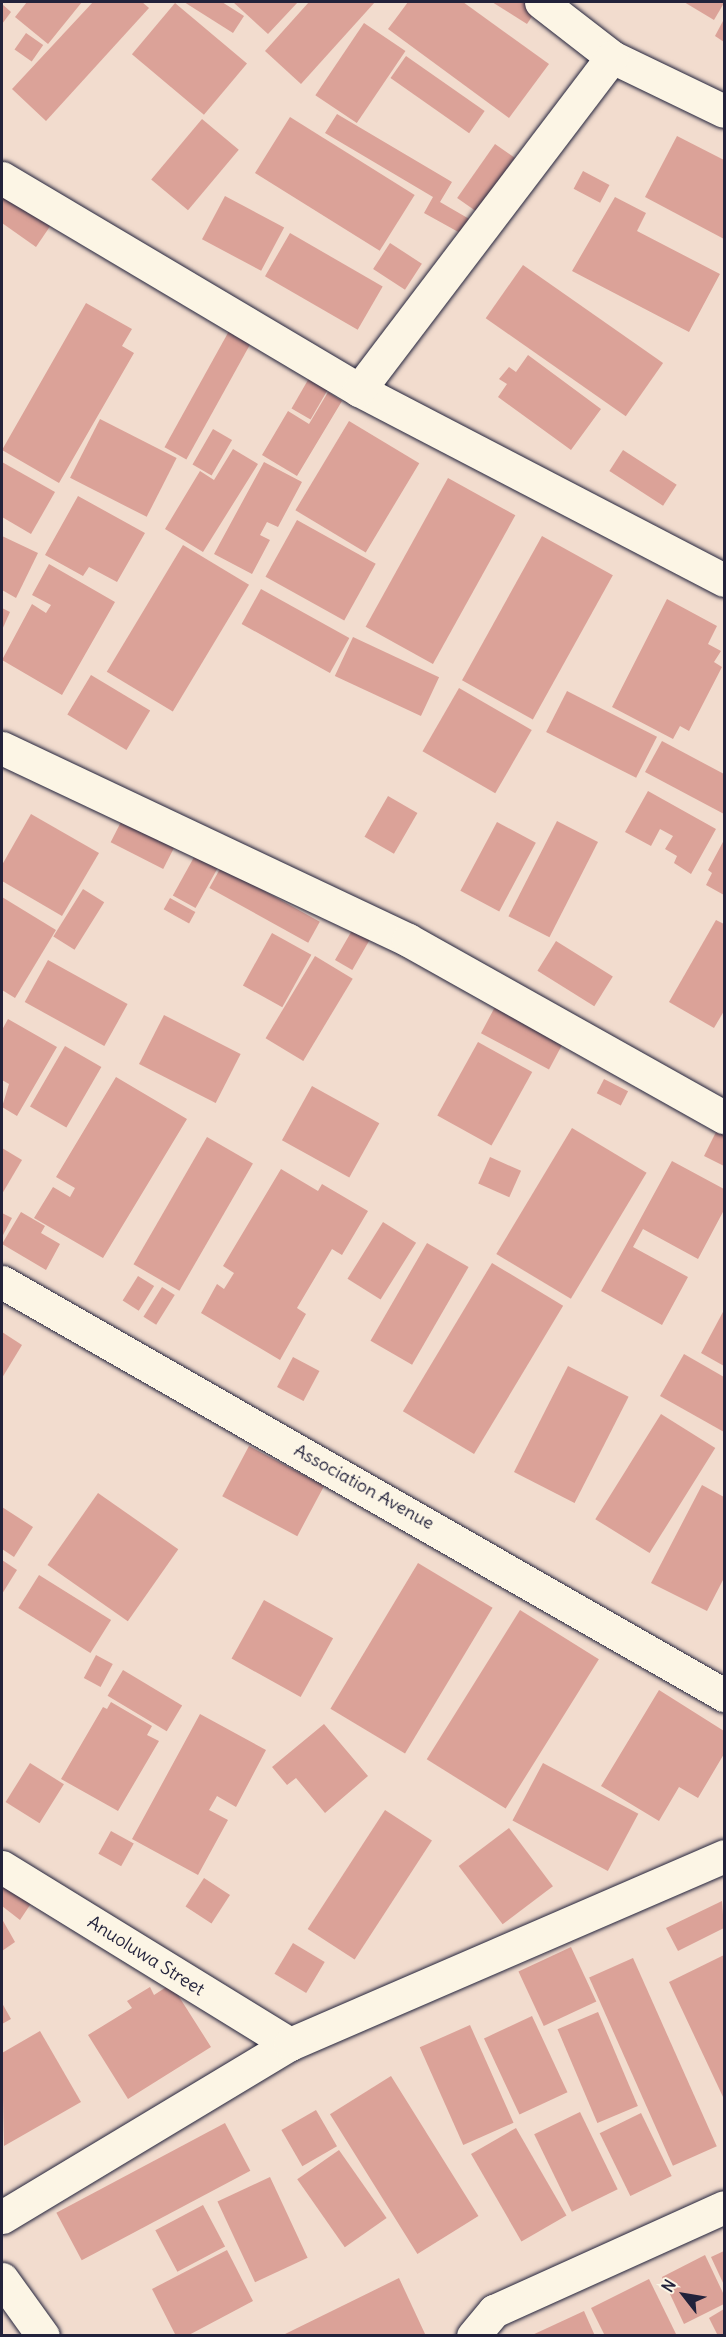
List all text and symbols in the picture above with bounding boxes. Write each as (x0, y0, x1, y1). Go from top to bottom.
street label: Association Avenue (290, 1440, 438, 1534)
street label: Anuoluwa Street (84, 1911, 208, 2001)
north arrow (654, 2265, 714, 2325)
text: N (657, 2276, 680, 2296)

